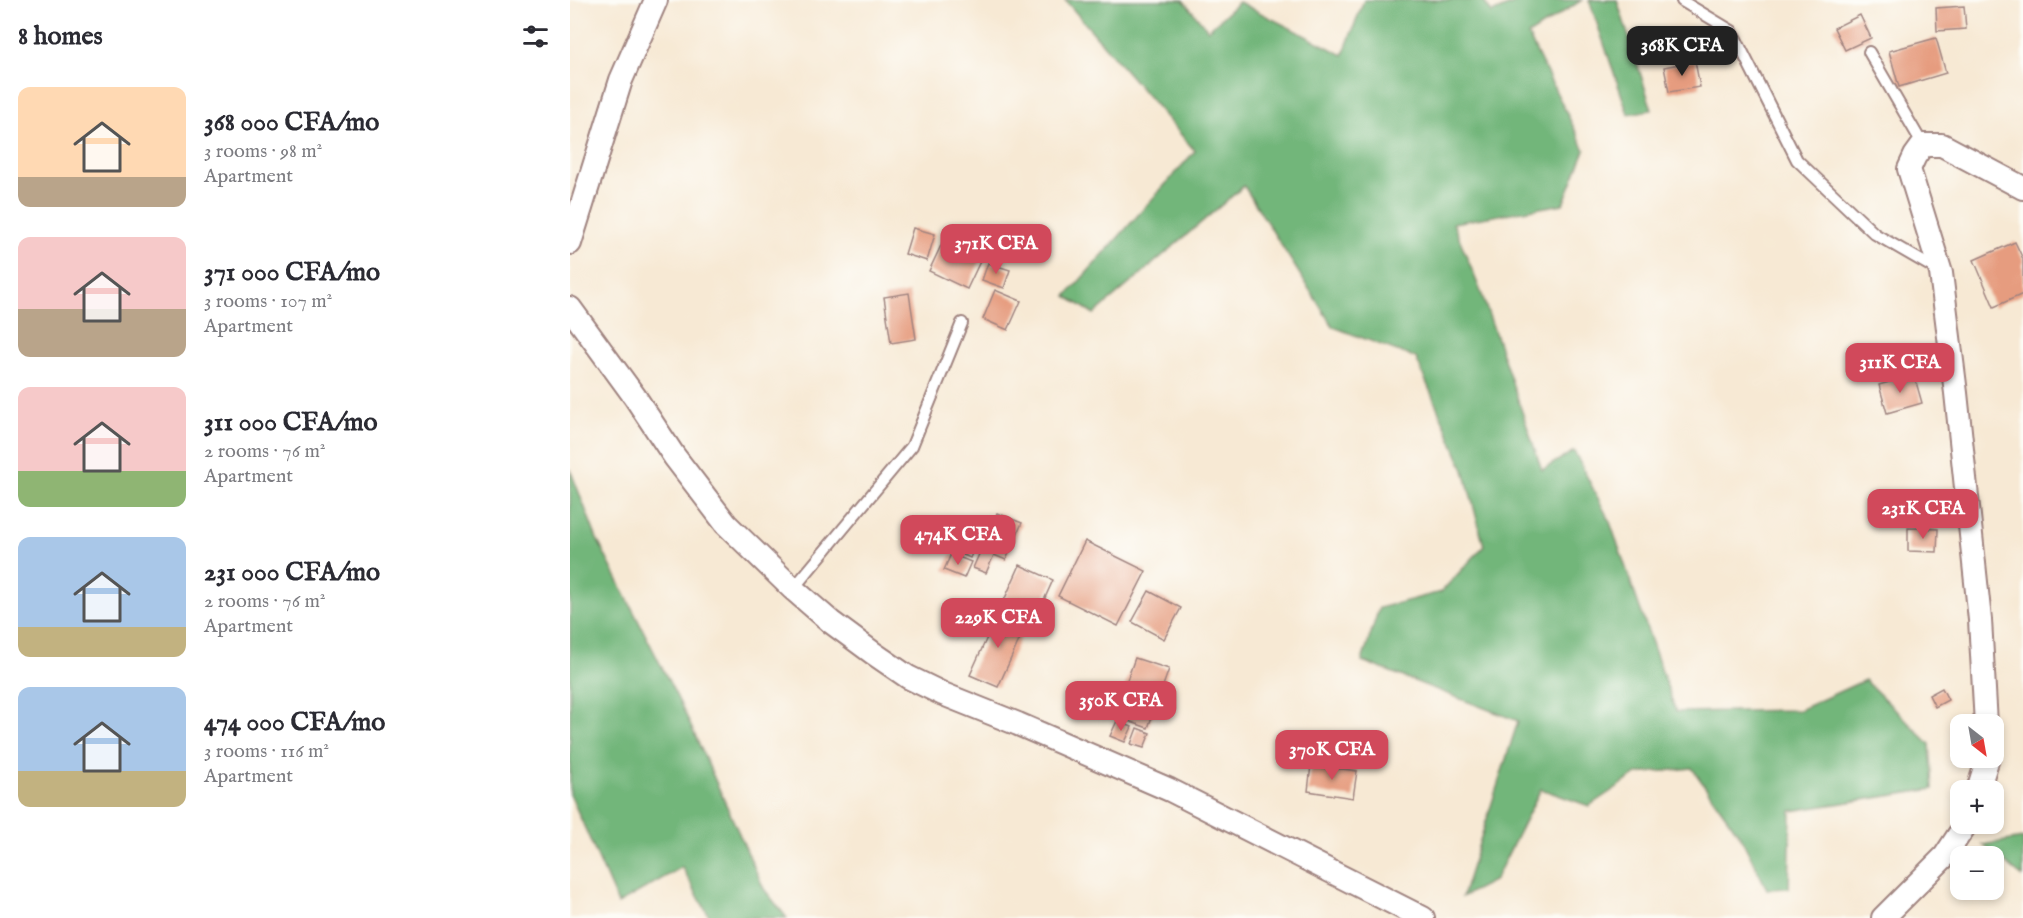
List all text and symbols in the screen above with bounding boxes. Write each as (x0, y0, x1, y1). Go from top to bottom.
text: 8 homes (18, 20, 103, 53)
icon: filters (519, 20, 552, 53)
pin: 368K CFA (1620, 26, 1744, 77)
text: 368K CFA (1641, 33, 1723, 58)
text: 368 000 CFA/mo (204, 106, 379, 139)
icon: home (66, 111, 138, 183)
text: 3 rooms · 98 m² (204, 139, 322, 164)
text: Apartment (204, 164, 293, 189)
pin: 371K CFA (934, 224, 1058, 275)
text: 371K CFA (954, 231, 1038, 256)
text: 371 000 CFA/mo (204, 256, 380, 289)
icon: home (66, 261, 138, 333)
text: 3 rooms · 107 m² (204, 289, 332, 314)
text: Apartment (204, 314, 293, 339)
pin: 311K CFA (1838, 343, 1962, 394)
text: 311K CFA (1859, 350, 1941, 375)
text: 311 000 CFA/mo (204, 406, 378, 439)
icon: home (66, 411, 138, 483)
text: 2 rooms · 76 m² (204, 439, 325, 464)
text: Apartment (204, 464, 293, 489)
pin: 231K CFA (1861, 489, 1985, 540)
text: 231K CFA (1881, 496, 1965, 521)
pin: 474K CFA (896, 515, 1020, 566)
text: 474K CFA (914, 522, 1002, 547)
text: 231 000 CFA/mo (204, 556, 380, 589)
icon: home (66, 561, 138, 633)
text: 2 rooms · 76 m² (204, 589, 325, 614)
pin: 229K CFA (936, 598, 1060, 649)
text: 229K CFA (955, 605, 1041, 630)
text: Apartment (204, 614, 293, 639)
pin: 350K CFA (1059, 681, 1183, 732)
text: 350K CFA (1079, 688, 1163, 713)
text: 474 000 CFA/mo (204, 706, 385, 739)
icon: home (66, 711, 138, 783)
north arrow (1950, 714, 2004, 768)
map controls (1950, 714, 2004, 900)
pin: 370K CFA (1270, 730, 1394, 781)
text: 370K CFA (1289, 737, 1375, 762)
text: 3 rooms · 116 m² (204, 739, 329, 764)
text: Apartment (204, 764, 293, 789)
button: + (1950, 780, 2004, 834)
button: − (1950, 846, 2004, 900)

